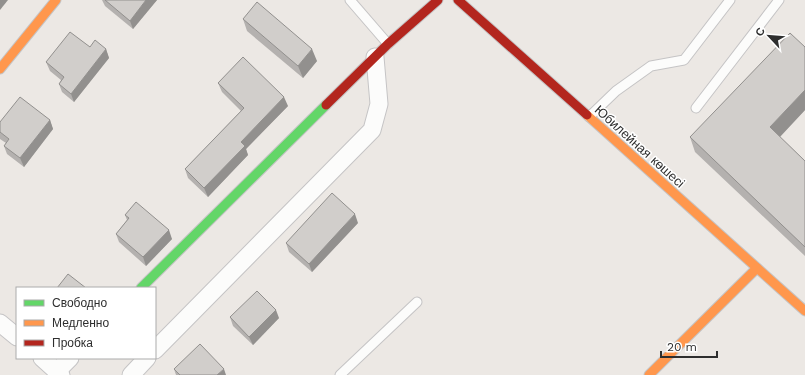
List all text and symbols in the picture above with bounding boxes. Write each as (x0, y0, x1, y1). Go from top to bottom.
north arrow (749, 16, 789, 56)
text: С (753, 25, 768, 38)
street label: Юбилейная көшесі (592, 102, 688, 191)
legend (16, 287, 156, 359)
text: Свободно (52, 296, 107, 310)
text: Медленно (52, 316, 109, 330)
scale bar (661, 333, 717, 359)
text: Пробка (52, 336, 93, 350)
text: 20 m (667, 340, 697, 354)

